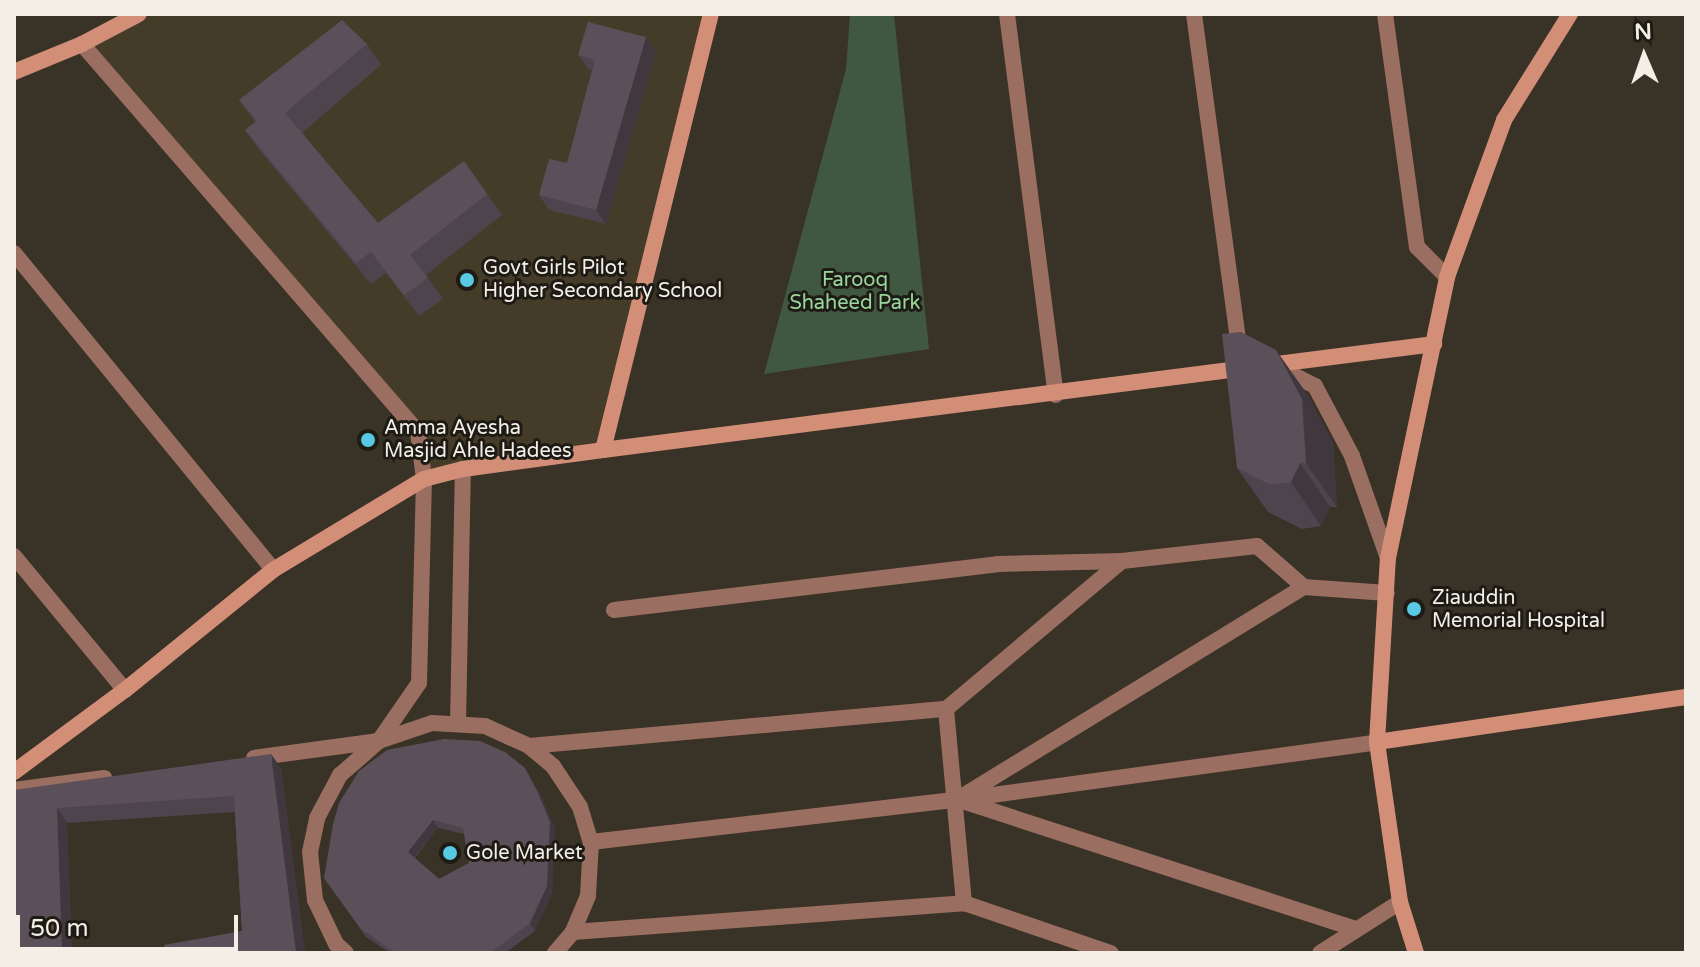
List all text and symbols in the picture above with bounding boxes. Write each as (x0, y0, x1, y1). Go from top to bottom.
north arrow (1604, 16, 1684, 96)
text: N (1634, 19, 1652, 45)
place label: Govt Girls Pilot Higher Secondary School (483, 256, 722, 303)
park label: Farooq Shaheed Park (790, 269, 920, 316)
marker: Govt Girls Pilot Higher Secondary School (458, 271, 476, 289)
place label: Amma Ayesha Masjid Ahle Hadees (384, 416, 572, 463)
marker: Amma Ayesha Masjid Ahle Hadees (359, 431, 377, 449)
place label: Ziauddin Memorial Hospital (1432, 586, 1605, 633)
marker: Ziauddin Memorial Hospital (1403, 598, 1425, 620)
place label: Gole Market (466, 841, 583, 865)
marker: Gole Market (441, 844, 459, 862)
scale bar (20, 899, 242, 949)
text: 50 m (30, 914, 88, 943)

